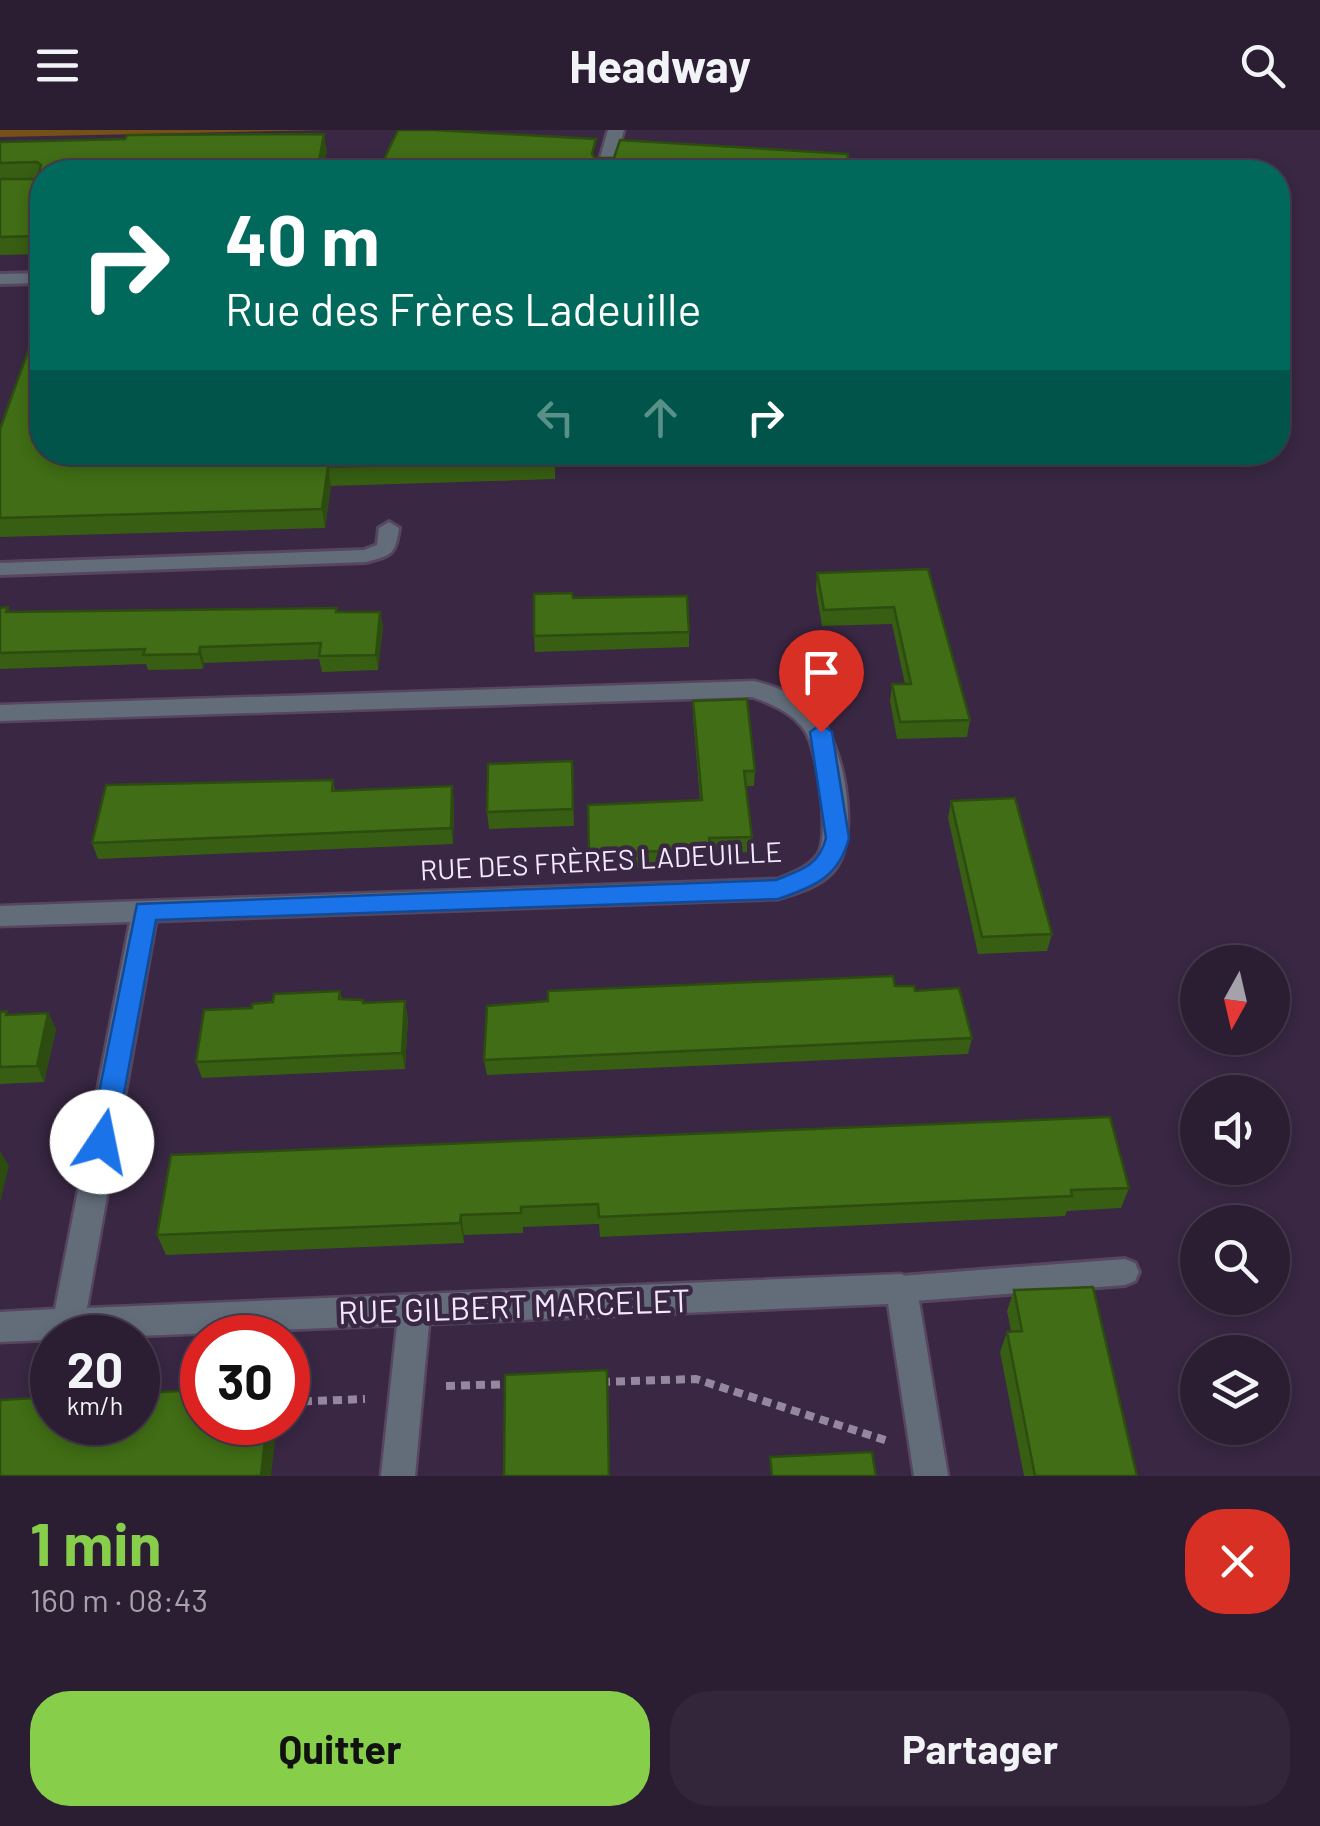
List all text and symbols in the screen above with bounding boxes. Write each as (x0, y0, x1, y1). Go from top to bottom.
icon: menu (30, 38, 85, 93)
text: Headway (569, 38, 751, 92)
icon: search (1235, 38, 1290, 93)
text: 40 m (225, 196, 380, 280)
icon: right (60, 200, 190, 330)
text: Rue des Frères Ladeuille (225, 281, 701, 335)
icon: left (528, 390, 583, 445)
icon: ahead (633, 390, 688, 445)
icon: right (738, 390, 793, 445)
pin (779, 630, 864, 733)
icon: arrive (794, 645, 849, 700)
street label: RUE DES FRÈRES LADEUILLE (419, 834, 783, 886)
north arrow (1180, 945, 1290, 1055)
map controls (1180, 945, 1290, 1445)
button: sound (1180, 1075, 1290, 1185)
position arrow (50, 1090, 154, 1194)
button: search (1180, 1205, 1290, 1315)
street label: RUE GILBERT MARCELET (337, 1280, 691, 1330)
speed limit sign: 30 (180, 1315, 310, 1445)
button: layers (1180, 1335, 1290, 1445)
text: 20 (67, 1338, 123, 1398)
text: km/h (67, 1390, 123, 1420)
text: 1 min (30, 1506, 161, 1578)
button: close (1185, 1509, 1290, 1614)
text: 160 m · 08:43 (30, 1580, 208, 1618)
button: Quitter (30, 1691, 650, 1806)
button: Partager (670, 1691, 1290, 1806)

